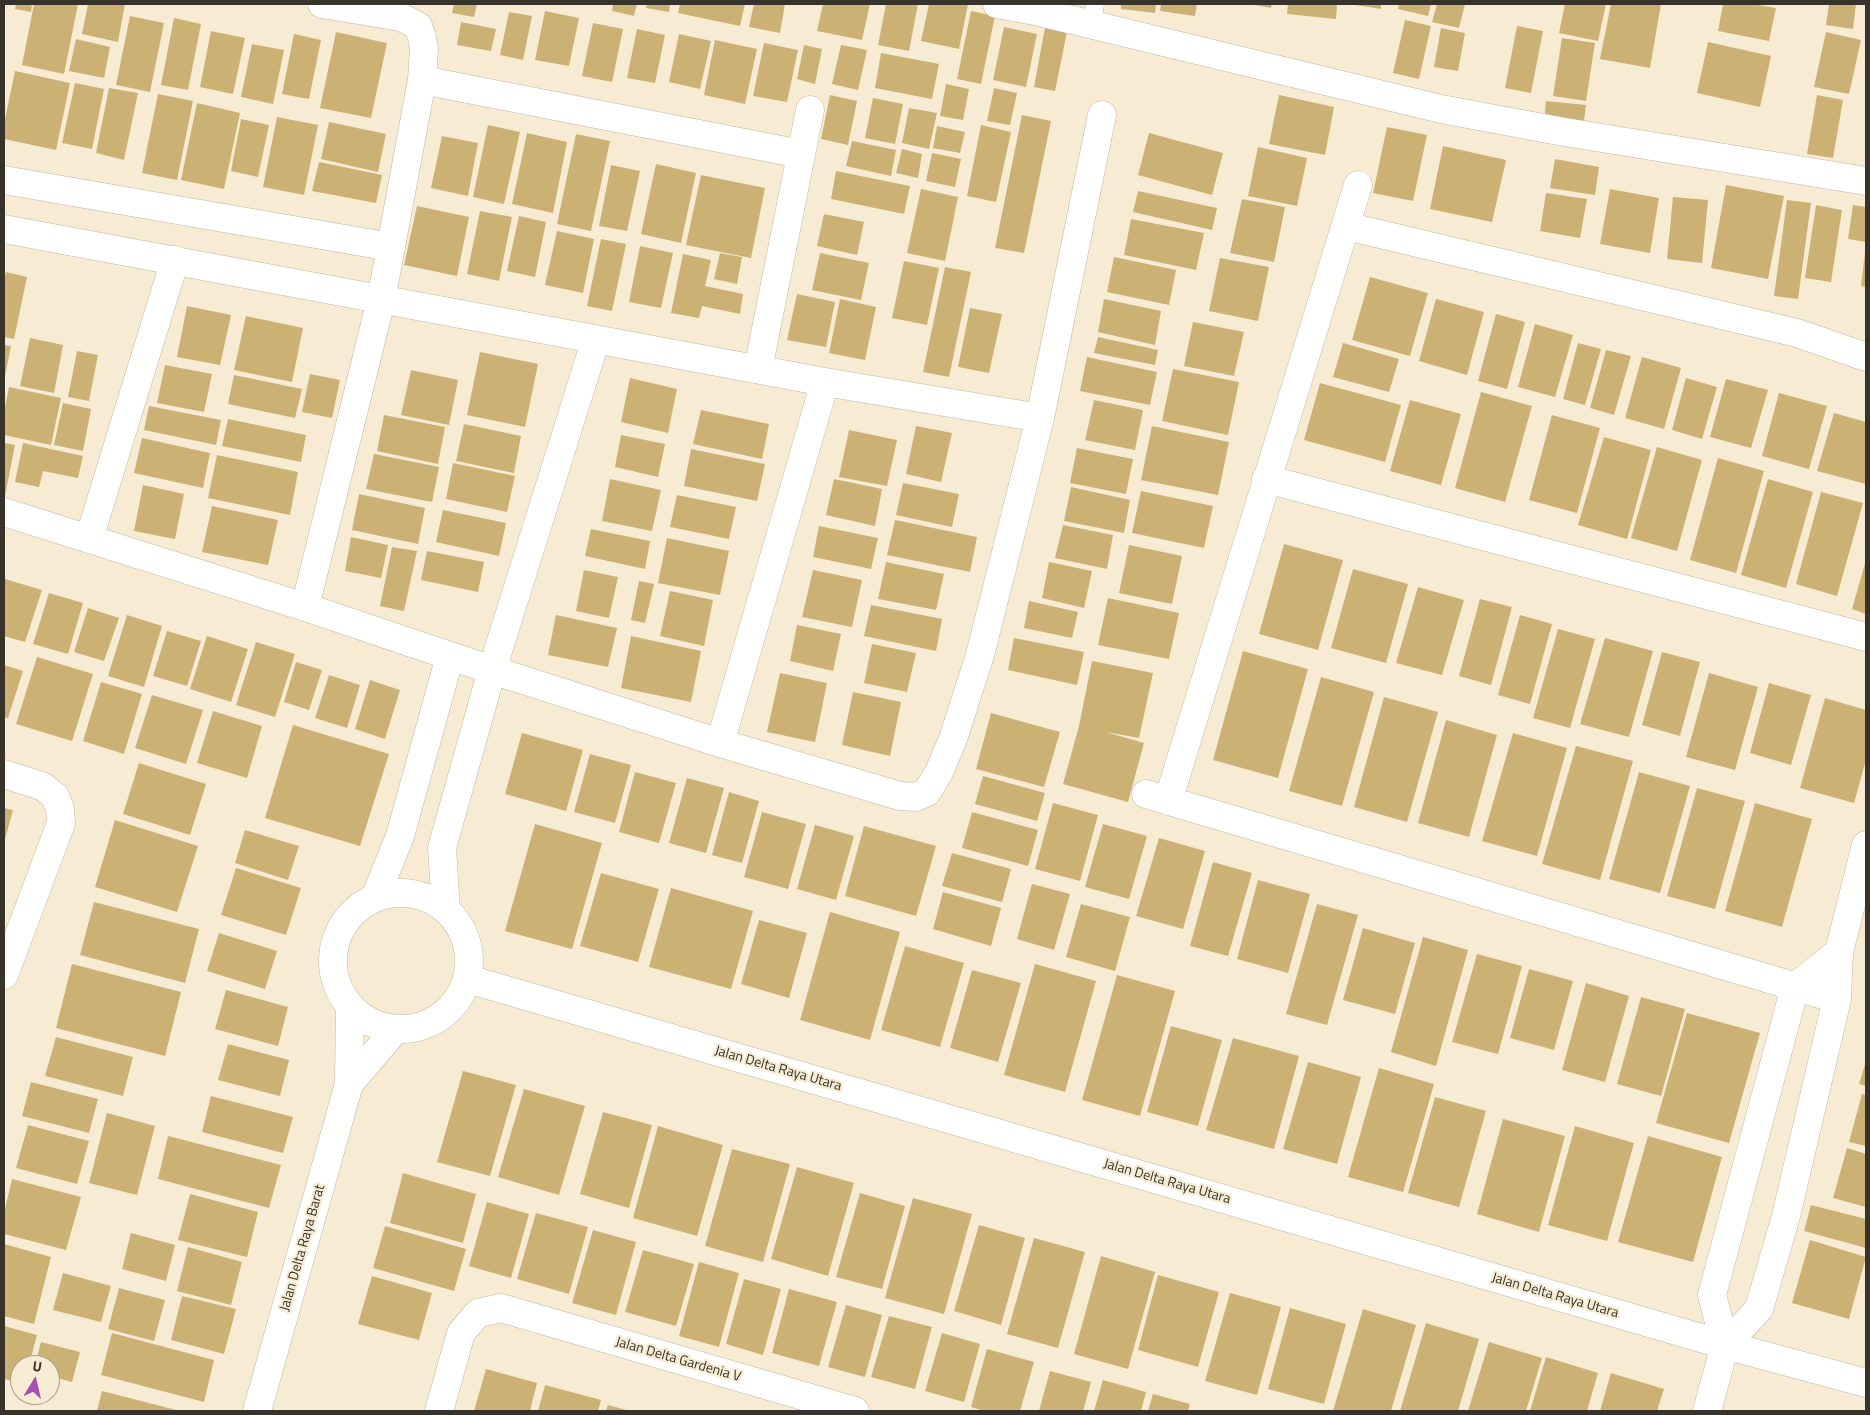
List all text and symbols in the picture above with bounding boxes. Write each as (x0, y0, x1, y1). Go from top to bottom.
street label: Jalan Delta Raya Utara (713, 1043, 843, 1095)
street label: Jalan Delta Raya Utara (1102, 1156, 1232, 1208)
street label: Jalan Delta Raya Barat (277, 1183, 329, 1313)
street label: Jalan Delta Raya Utara (1490, 1270, 1620, 1322)
street label: Jalan Delta Gardenia V (613, 1334, 743, 1386)
north arrow (10, 1355, 60, 1405)
text: U (31, 1355, 43, 1377)

